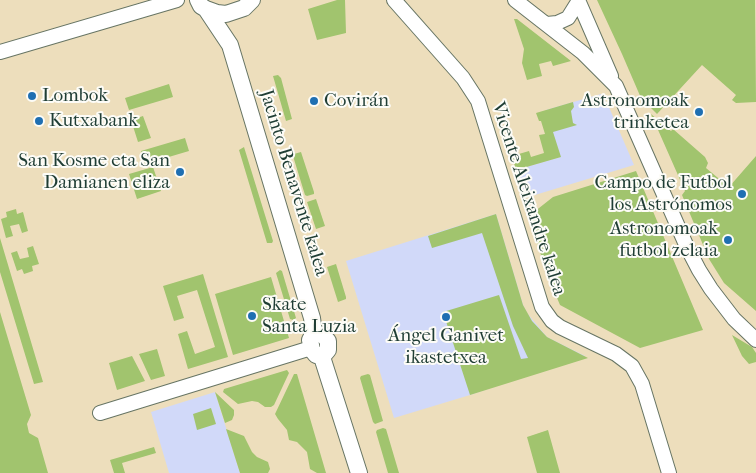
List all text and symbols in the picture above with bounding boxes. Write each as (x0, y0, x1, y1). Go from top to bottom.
place label: Lombok (42, 85, 108, 107)
street label: Jacinto Benavente kalea (254, 87, 332, 279)
marker: Lombok (26, 90, 38, 102)
place label: Covirán (324, 90, 389, 112)
place label: Astronomoak trinketea (581, 90, 689, 134)
marker: Covirán (308, 95, 320, 107)
street label: Vicente Aleixandre kalea (486, 99, 570, 299)
marker: Astronomoak trinketea (693, 106, 705, 118)
place label: Kutxabank (49, 110, 138, 132)
marker: Kutxabank (33, 115, 45, 127)
place label: San Kosme eta San Damianen eliza (18, 150, 170, 194)
marker: San Kosme eta San Damianen eliza (174, 166, 186, 178)
place label: Campo de Futbol los Astrónomos (594, 172, 732, 216)
marker: Campo de Futbol los Astrónomos (736, 188, 748, 200)
place label: Astronomoak futbol zelaia (610, 218, 718, 262)
marker: Astronomoak futbol zelaia (722, 234, 734, 246)
place label: Skate Santa Luzia (262, 294, 356, 338)
marker: Skate Santa Luzia (246, 310, 258, 322)
marker: Ángel Ganivet ikastetxea (440, 311, 452, 323)
place label: Ángel Ganivet ikastetxea (388, 325, 504, 369)

